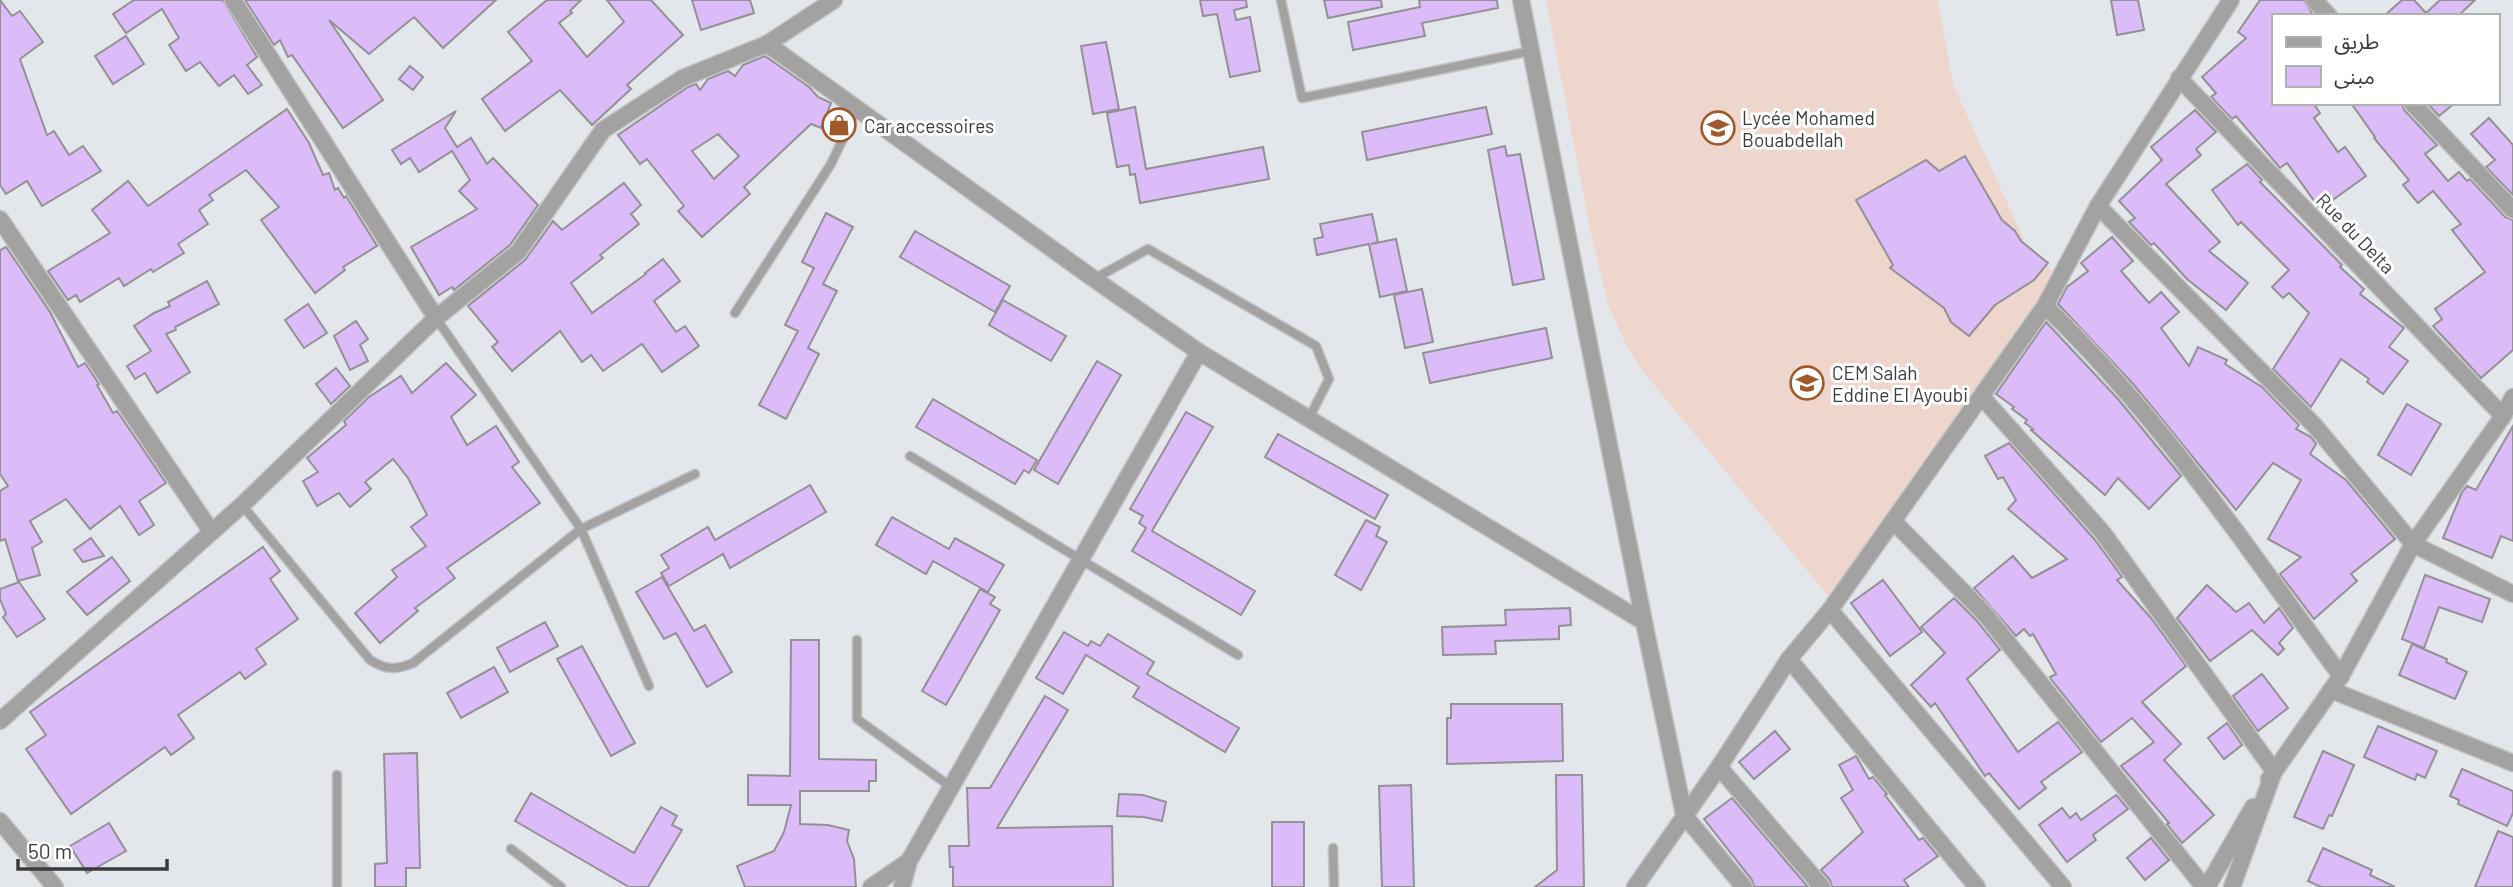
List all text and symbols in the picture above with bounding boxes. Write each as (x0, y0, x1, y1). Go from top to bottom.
legend (2272, 14, 2499, 105)
text: طريق (2334, 28, 2379, 55)
text: مبنى (2334, 63, 2375, 89)
shop icon: Car accessoires (820, 106, 858, 144)
place label: Lycée Mohamed Bouabdellah (1742, 106, 1875, 151)
school or university icon: Lycée Mohamed Bouabdellah (1699, 109, 1737, 147)
place label: Car accessoires (864, 114, 994, 137)
street label: Rue du Delta (2312, 188, 2400, 278)
place label: CEM Salah Eddine El Ayoubi (1832, 361, 1968, 406)
school or university icon: CEM Salah Eddine El Ayoubi (1788, 364, 1826, 402)
scale bar (18, 828, 166, 872)
text: 50 m (28, 838, 72, 863)

